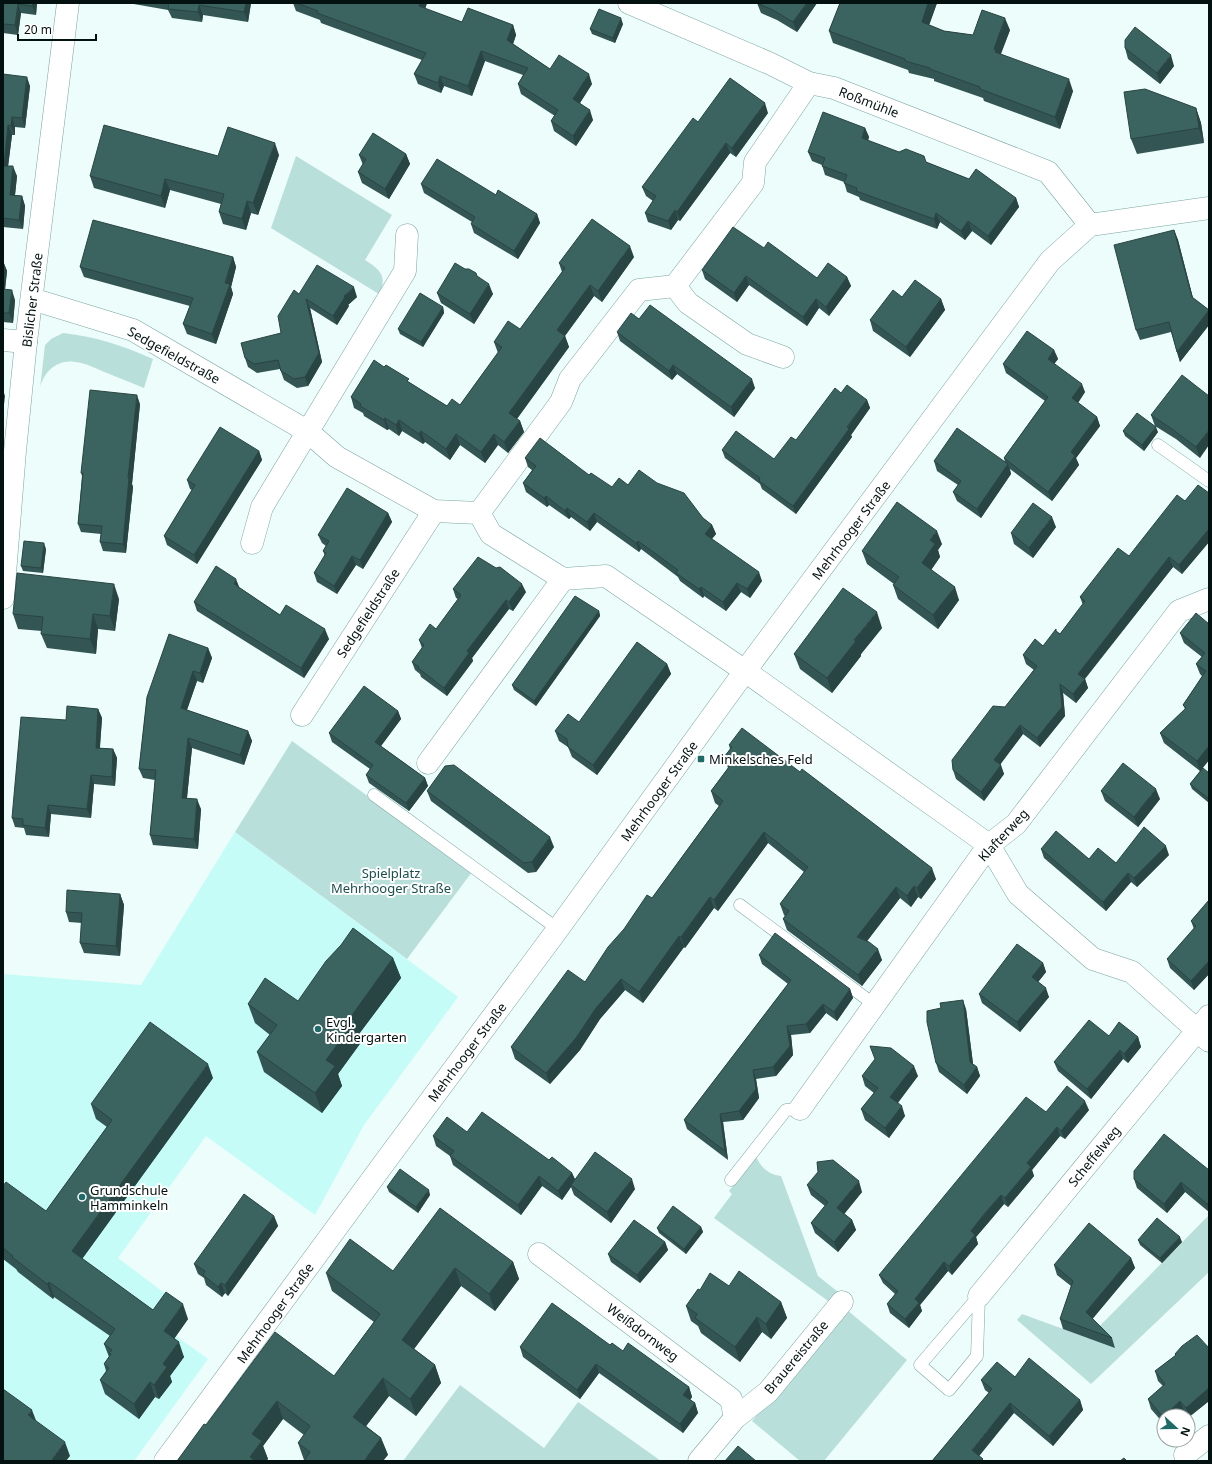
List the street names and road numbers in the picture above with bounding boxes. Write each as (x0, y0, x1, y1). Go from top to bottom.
street label: Roßmühle (836, 82, 902, 122)
street label: Bislicher Straße (17, 252, 47, 348)
street label: Sedgefieldstraße (125, 322, 223, 388)
street label: Mehrhooger Straße (808, 477, 894, 583)
street label: Sedgefieldstraße (332, 565, 404, 661)
street label: Mehrhooger Straße (616, 737, 702, 845)
street label: Klafterweg (974, 805, 1032, 865)
street label: Mehrhooger Straße (424, 999, 510, 1105)
street label: Scheffelweg (1064, 1122, 1124, 1190)
street label: Mehrhooger Straße (232, 1259, 318, 1367)
street label: Weißdornweg (603, 1299, 683, 1365)
street label: Brauereistraße (760, 1316, 832, 1398)

